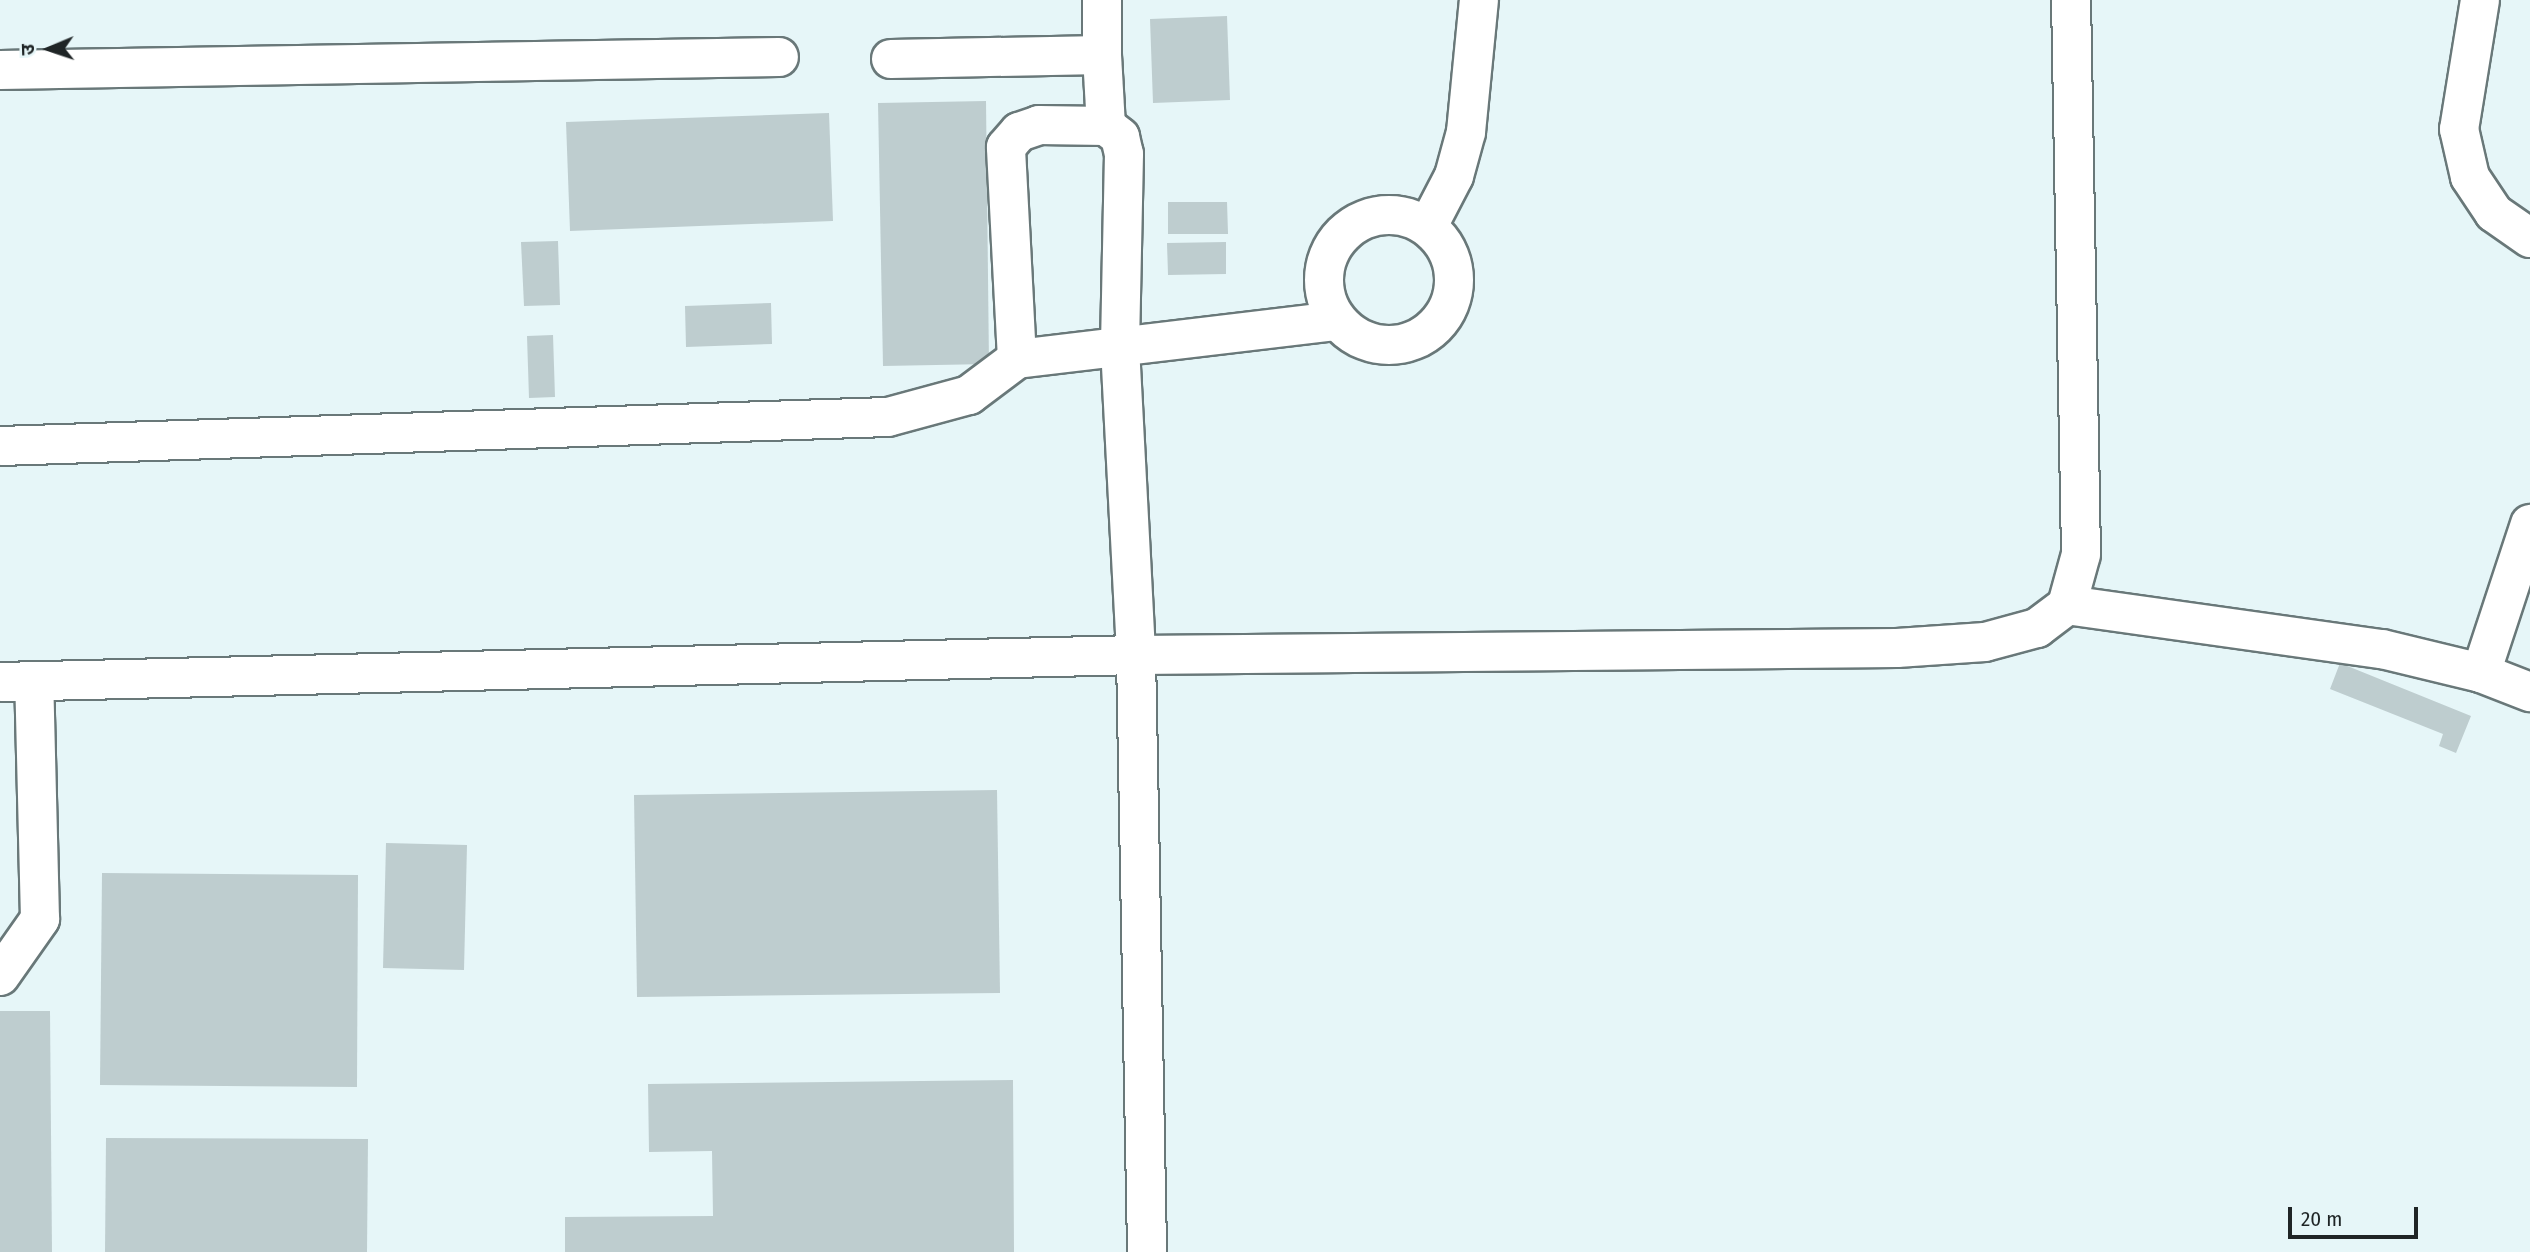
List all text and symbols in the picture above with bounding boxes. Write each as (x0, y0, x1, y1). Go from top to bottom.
north arrow (14, 14, 84, 84)
text: उ (16, 44, 39, 56)
scale bar (2292, 1192, 2422, 1236)
text: 20 m (2301, 1206, 2342, 1232)

